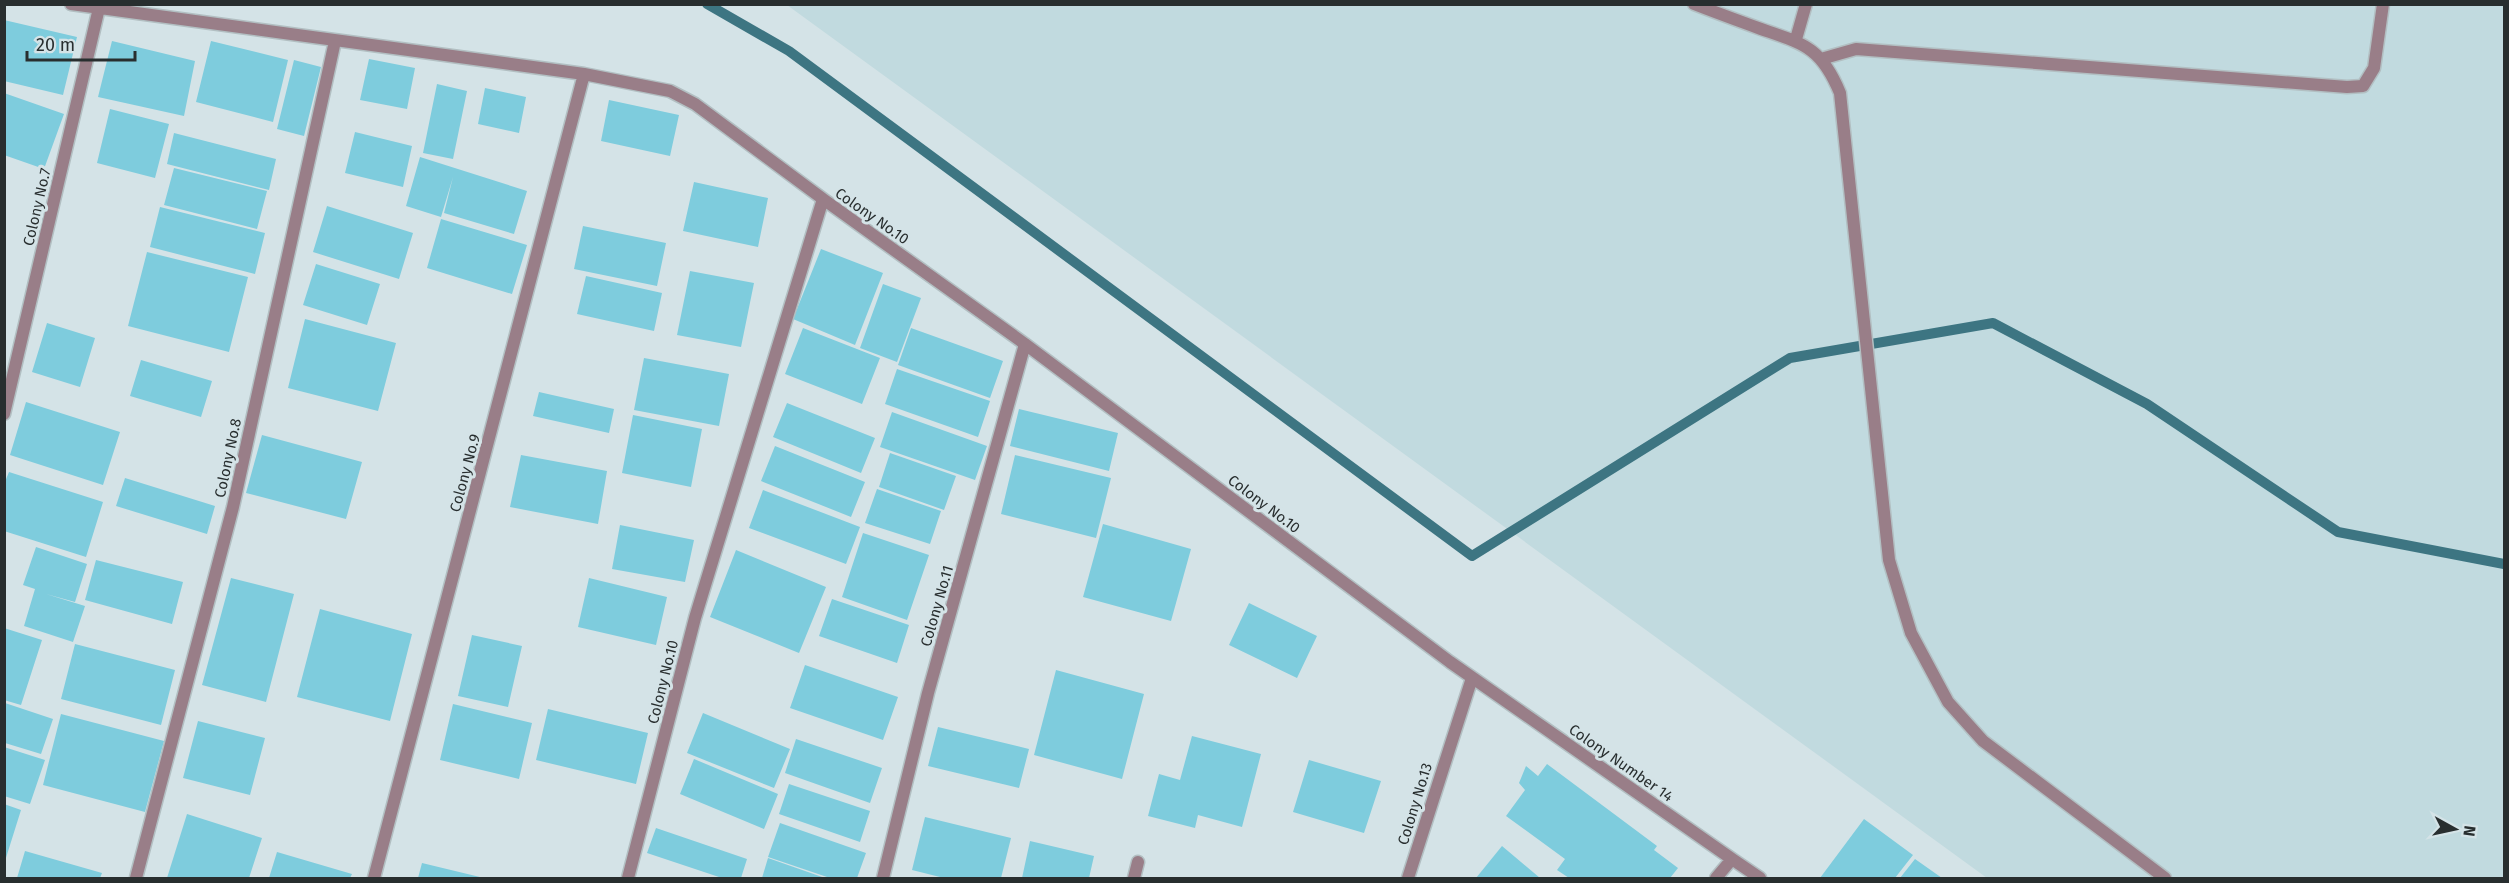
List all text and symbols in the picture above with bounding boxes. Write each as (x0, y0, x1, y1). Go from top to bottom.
scale bar (27, 24, 135, 62)
text: 20 m (36, 34, 75, 56)
street label: Colony No.7 (19, 166, 55, 248)
street label: Colony No.10 (832, 184, 912, 248)
street label: Colony No.8 (211, 417, 245, 499)
street label: Colony No.9 (446, 432, 484, 514)
street label: Colony No.10 (1224, 471, 1304, 537)
street label: Colony No.11 (917, 563, 957, 649)
street label: Colony No.10 (644, 638, 682, 726)
street label: Colony Number 14 (1565, 720, 1677, 806)
street label: Colony No.13 (1394, 761, 1436, 847)
north arrow (2425, 799, 2485, 859)
text: N (2459, 824, 2480, 838)

